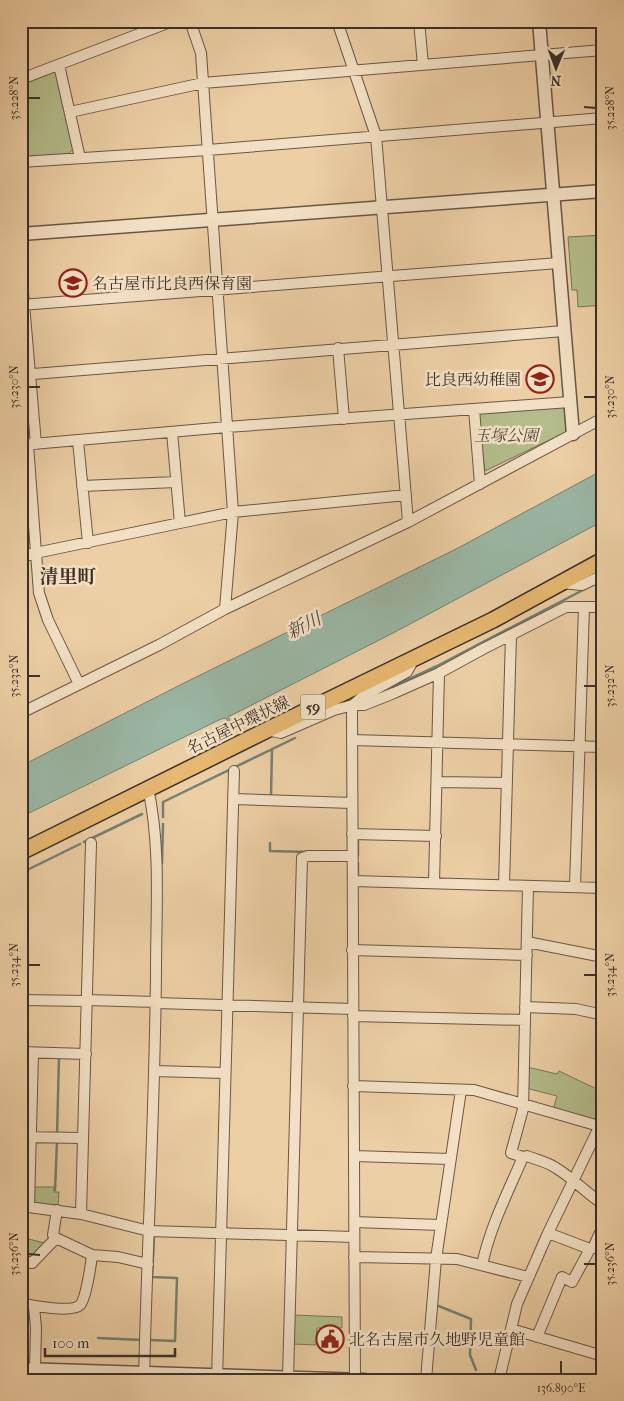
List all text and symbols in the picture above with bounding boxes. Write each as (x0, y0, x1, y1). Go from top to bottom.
north arrow (532, 42, 582, 92)
text: N (550, 72, 561, 89)
text: 35.228°N (7, 76, 21, 120)
text: 35.228°N (603, 86, 617, 130)
school or university icon: 名古屋市比良西保育園 (58, 268, 88, 298)
place label: 名古屋市比良西保育園 (92, 274, 252, 293)
school or university icon: 比良西幼稚園 (525, 364, 555, 394)
text: 35.230°N (7, 365, 21, 409)
place label: 比良西幼稚園 (425, 370, 521, 389)
text: 35.230°N (603, 375, 617, 419)
park label: 玉塚公園 (474, 426, 541, 445)
district label: 清里町 (39, 566, 97, 588)
water label: 新川 (283, 608, 327, 644)
text: 35.232°N (7, 654, 21, 698)
text: 35.232°N (603, 664, 617, 708)
street label: 名古屋中環状線 (183, 692, 293, 758)
road number: 59 (300, 694, 326, 720)
text: 35.234°N (7, 943, 21, 987)
text: 35.234°N (603, 953, 617, 997)
text: 35.236°N (7, 1232, 21, 1276)
text: 35.236°N (603, 1242, 617, 1286)
public building icon: 北名古屋市久地野児童館 (315, 1324, 345, 1354)
scale bar (45, 1326, 175, 1358)
place label: 北名古屋市久地野児童館 (349, 1330, 525, 1349)
text: 100 m (52, 1334, 90, 1352)
text: 136.890°E (537, 1381, 585, 1395)

